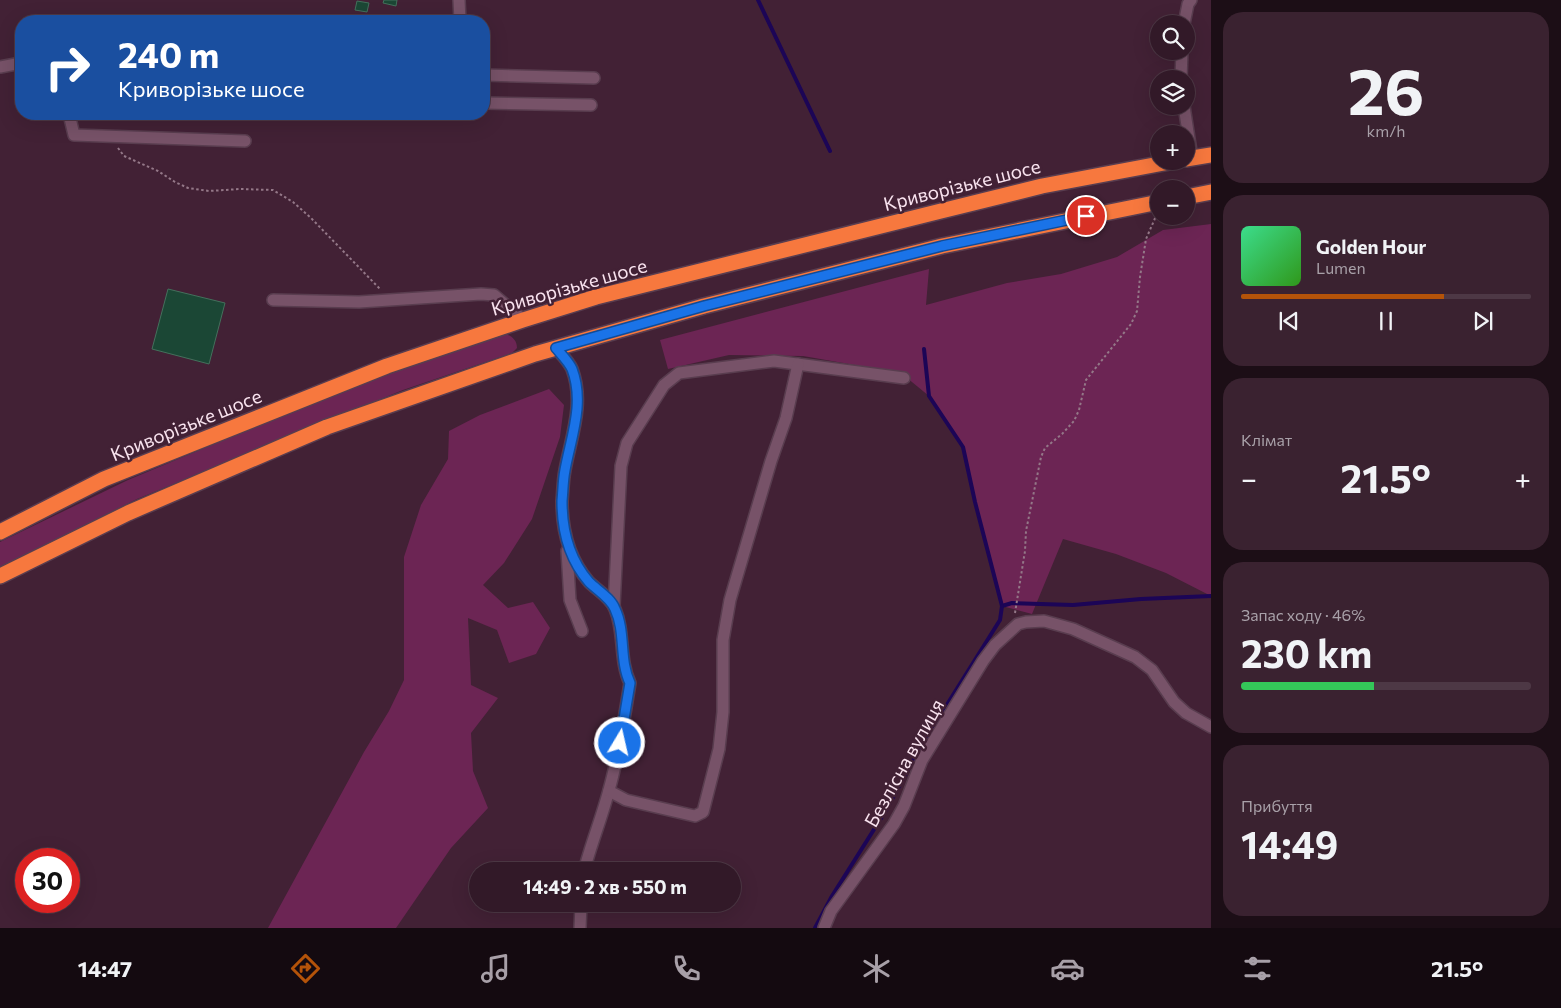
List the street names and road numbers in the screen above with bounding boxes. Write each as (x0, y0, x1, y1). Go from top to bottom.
street label: Криворізьке шосе (881, 154, 1043, 215)
street label: Криворізьке шосе (488, 253, 649, 320)
street label: Криворізьке шосе (107, 384, 265, 465)
street label: Безлісна вулиця (859, 695, 948, 831)

